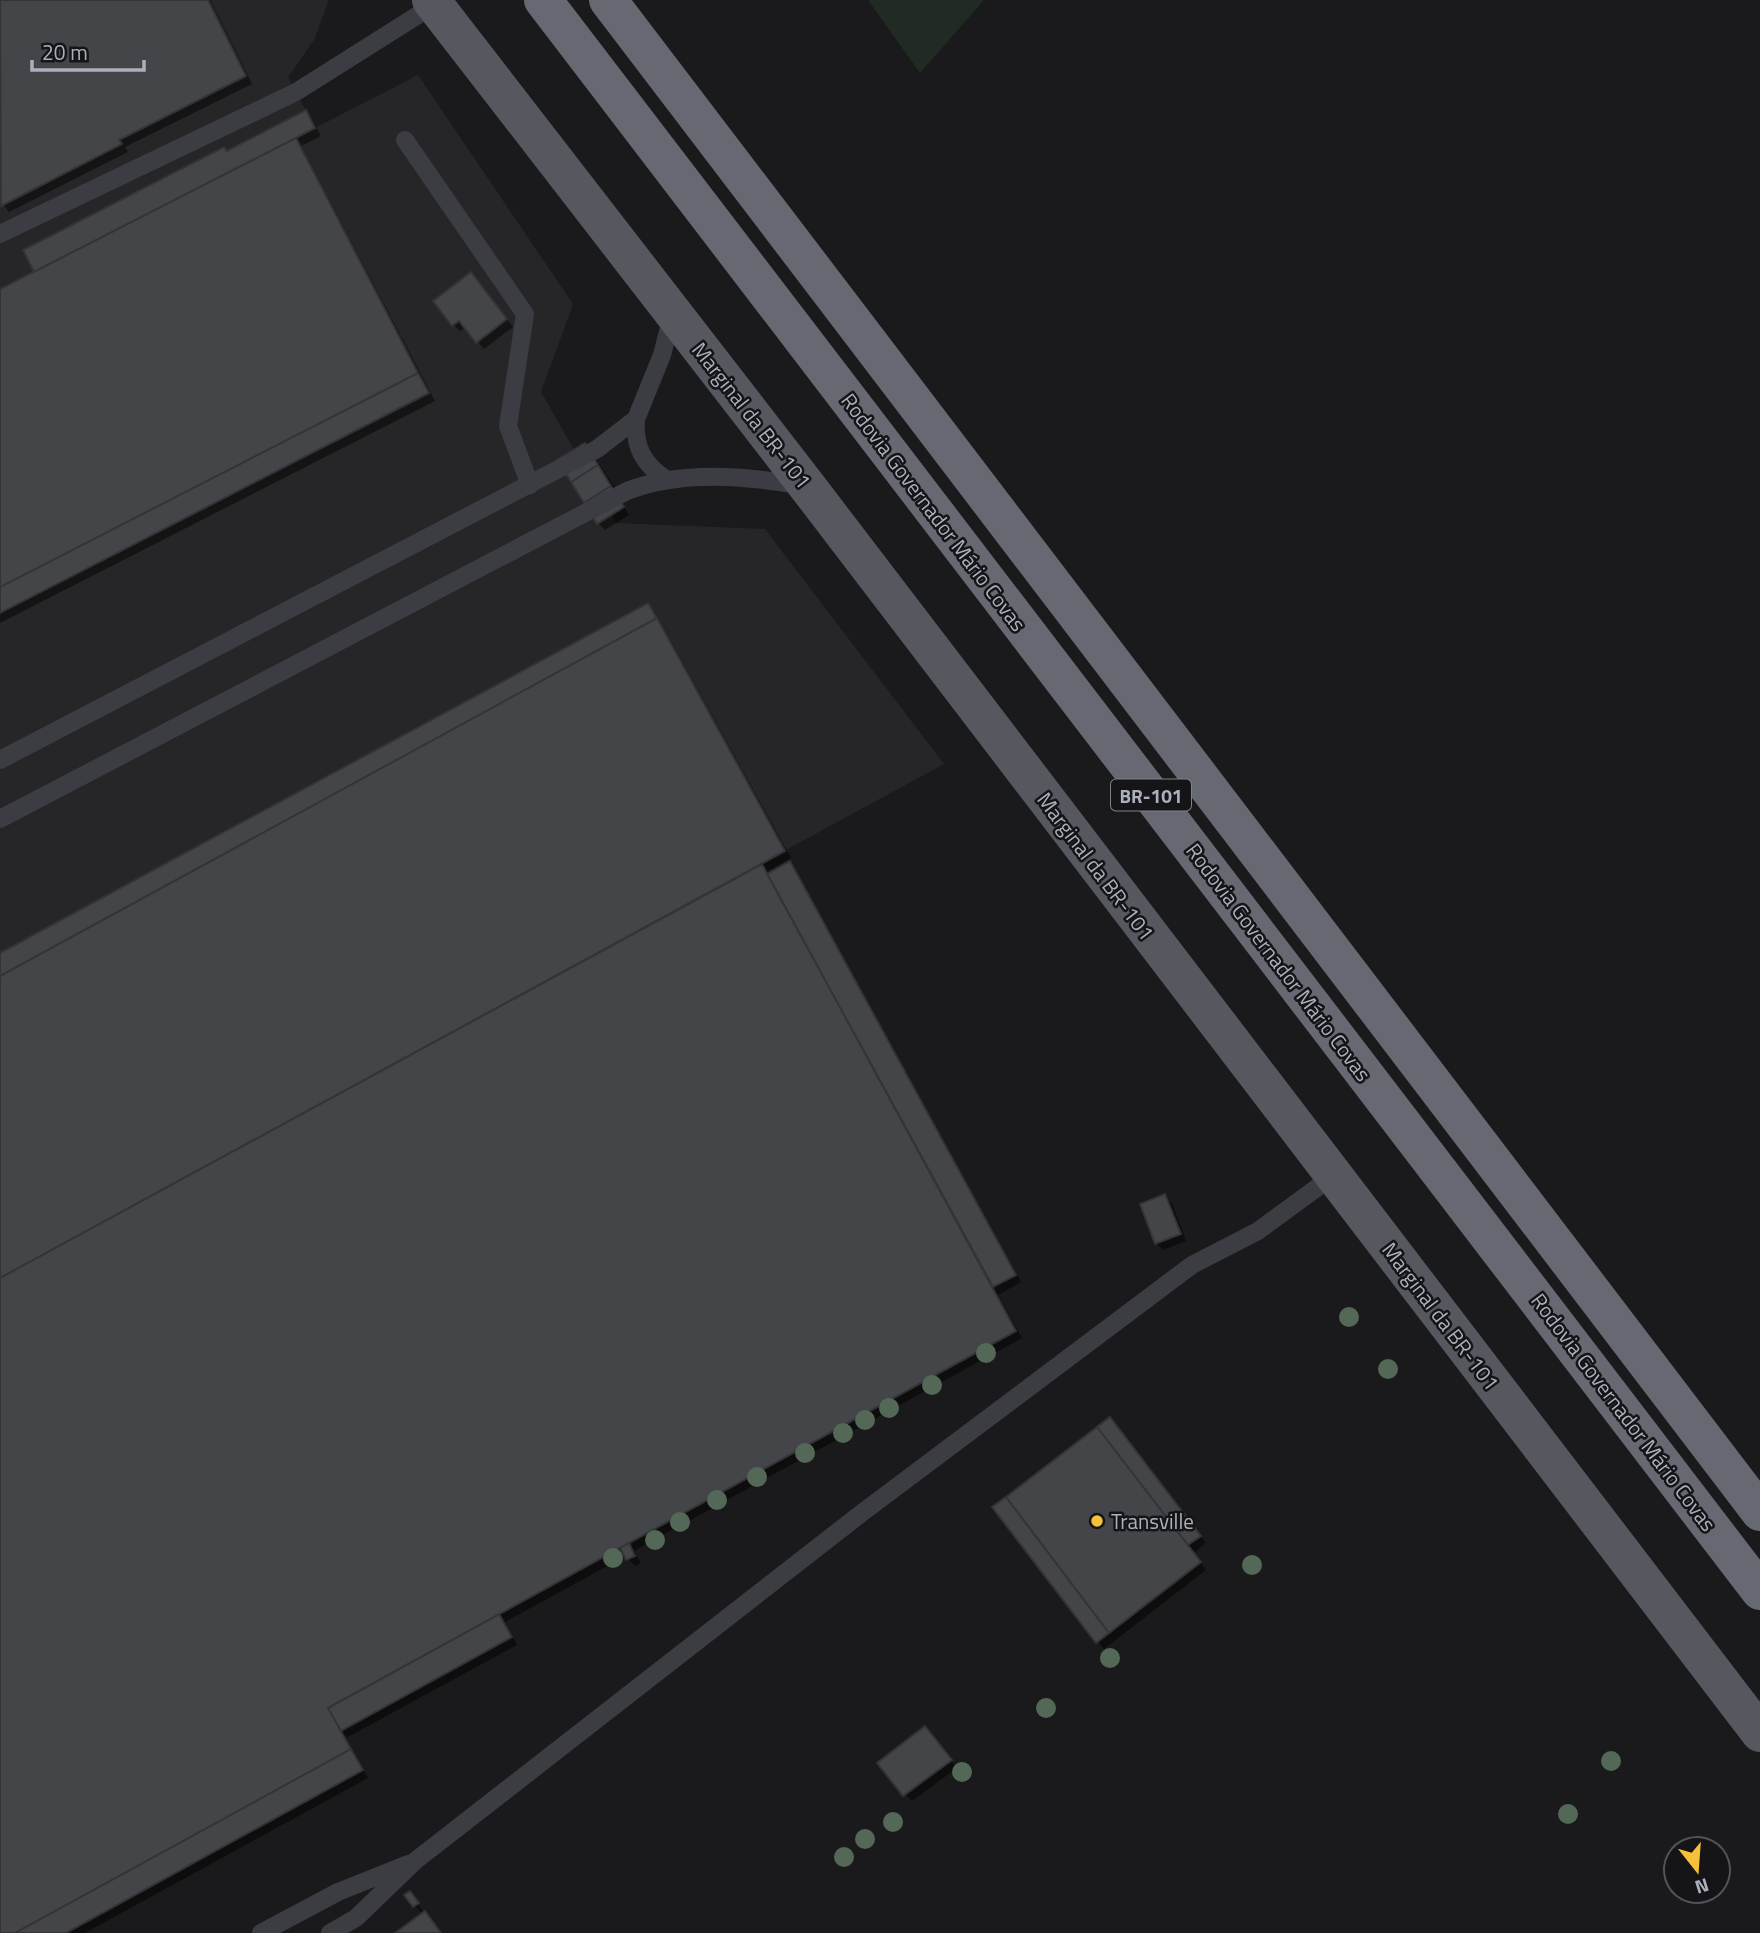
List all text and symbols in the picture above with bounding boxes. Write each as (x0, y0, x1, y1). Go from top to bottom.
scale bar (32, 28, 144, 72)
text: 20 m (42, 36, 88, 68)
street label: Marginal da BR-101 (684, 335, 820, 495)
street label: Rodovia Governador Mário Covas (834, 386, 1034, 638)
road number: BR-101 (1111, 780, 1191, 810)
street label: Marginal da BR-101 (1030, 785, 1162, 947)
street label: Rodovia Governador Mário Covas (1179, 836, 1379, 1088)
street label: Marginal da BR-101 (1375, 1235, 1507, 1397)
street label: Rodovia Governador Mário Covas (1524, 1286, 1724, 1538)
place label: Transville (1111, 1505, 1194, 1537)
marker: Transville (1089, 1513, 1105, 1529)
north arrow (1662, 1835, 1732, 1905)
text: N (1692, 1871, 1713, 1903)

